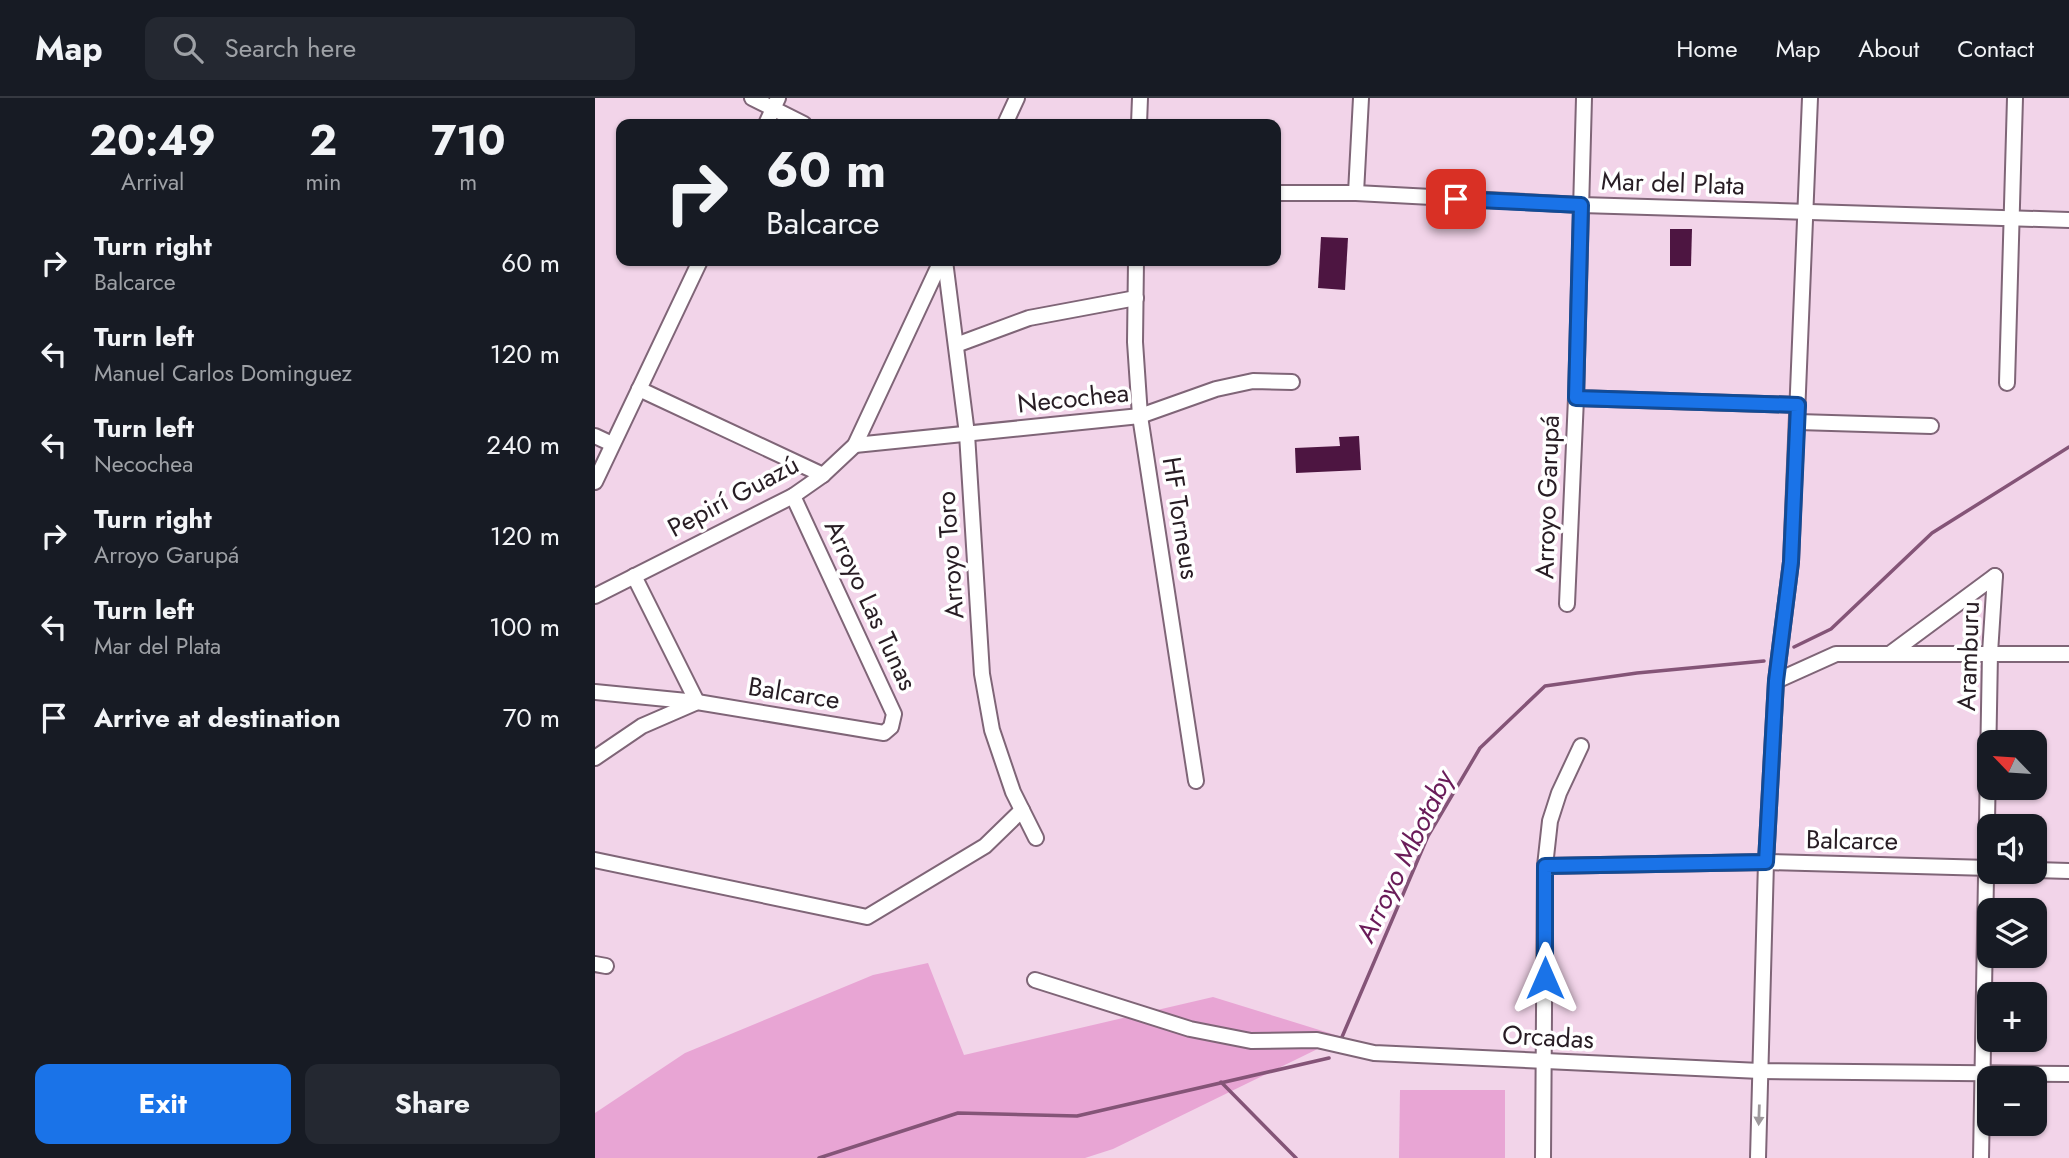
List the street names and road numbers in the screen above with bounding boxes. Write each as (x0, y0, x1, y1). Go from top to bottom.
street label: Mar del Plata (1600, 162, 1746, 204)
street label: Necochea (1015, 373, 1131, 423)
street label: Arroyo Garupá (1525, 414, 1569, 580)
street label: Pepirí Guazú (661, 445, 805, 547)
street label: HF Torneus (1153, 454, 1209, 582)
street label: Arroyo Toro (927, 490, 973, 620)
street label: Arroyo Las Tunas (815, 513, 927, 697)
street label: Aramburu (1947, 600, 1989, 712)
street label: Balcarce (745, 667, 843, 719)
street label: Balcarce (1806, 820, 1898, 860)
street label: Orcadas (1501, 1016, 1595, 1058)

